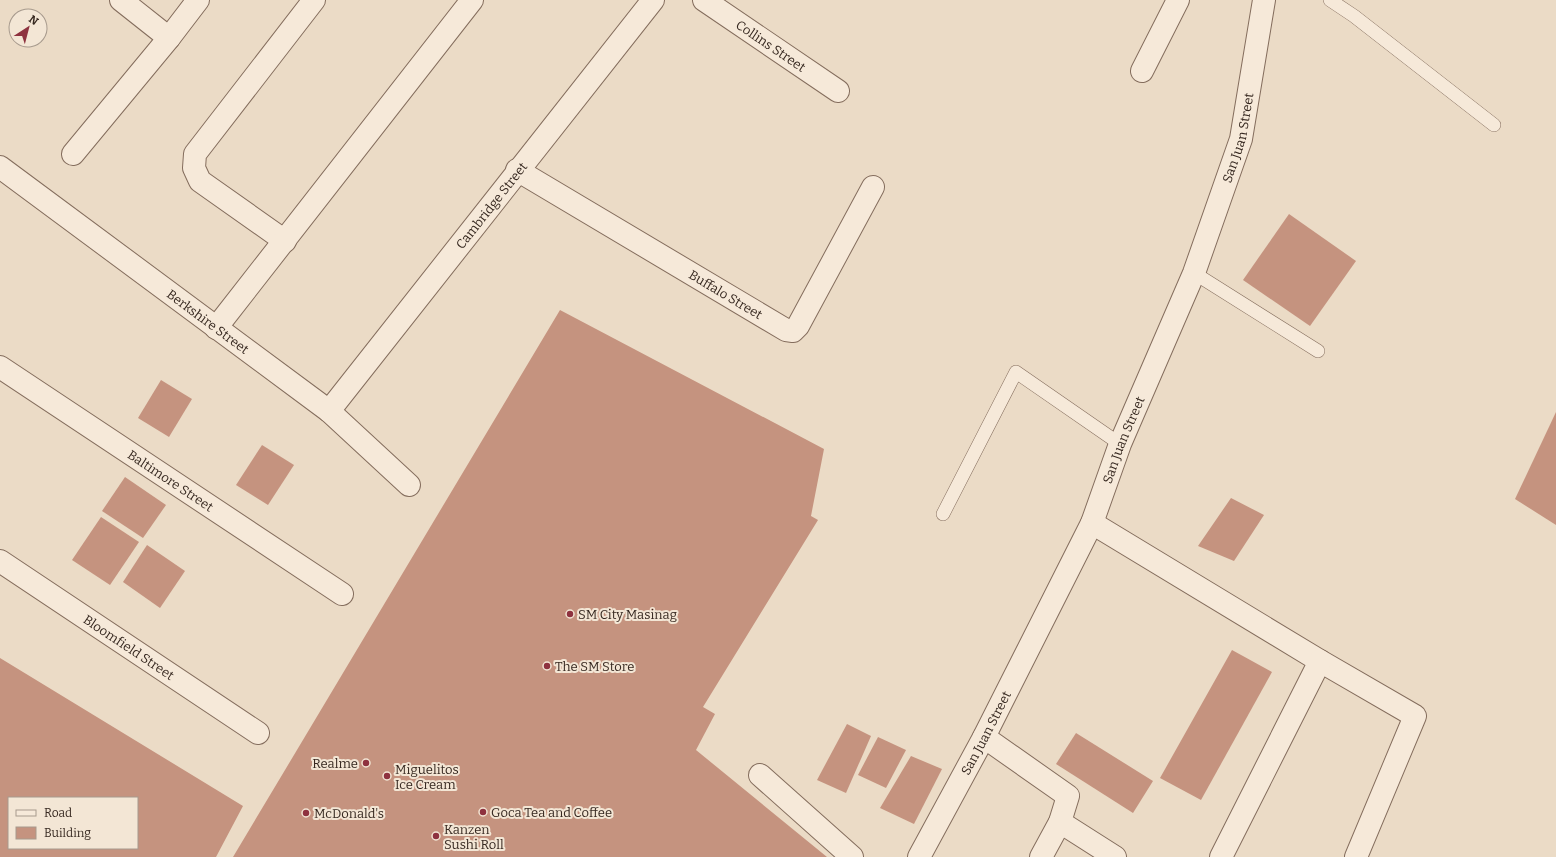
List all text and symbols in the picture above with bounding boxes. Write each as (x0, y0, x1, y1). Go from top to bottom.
north arrow (8, 8, 48, 48)
text: N (26, 13, 41, 28)
street label: Collins Street (733, 17, 809, 75)
street label: San Juan Street (1219, 91, 1257, 185)
street label: Cambridge Street (453, 159, 530, 252)
street label: Buffalo Street (686, 267, 765, 322)
street label: Berkshire Street (164, 286, 252, 357)
street label: San Juan Street (1100, 394, 1148, 486)
street label: Baltimore Street (125, 447, 216, 515)
place label: SM City Masinag (578, 607, 677, 622)
marker: SM City Masinag (565, 609, 575, 619)
street label: Bloomfield Street (80, 612, 177, 683)
place label: The SM Store (555, 659, 634, 674)
marker: The SM Store (542, 661, 552, 671)
street label: San Juan Street (958, 688, 1014, 777)
place label: Realme (312, 756, 358, 771)
marker: Realme (361, 758, 371, 768)
place label: Miguelitos Ice Cream (395, 762, 459, 792)
marker: Miguelitos Ice Cream (382, 771, 392, 781)
legend (8, 797, 138, 849)
place label: Goca Tea and Coffee (491, 805, 612, 820)
text: Road (44, 806, 72, 820)
place label: McDonald's (314, 806, 384, 821)
marker: Goca Tea and Coffee (478, 807, 488, 817)
marker: McDonald's (301, 808, 311, 818)
place label: Kanzen Sushi Roll (444, 822, 504, 852)
text: Building (44, 826, 91, 840)
marker: Kanzen Sushi Roll (431, 831, 441, 841)

